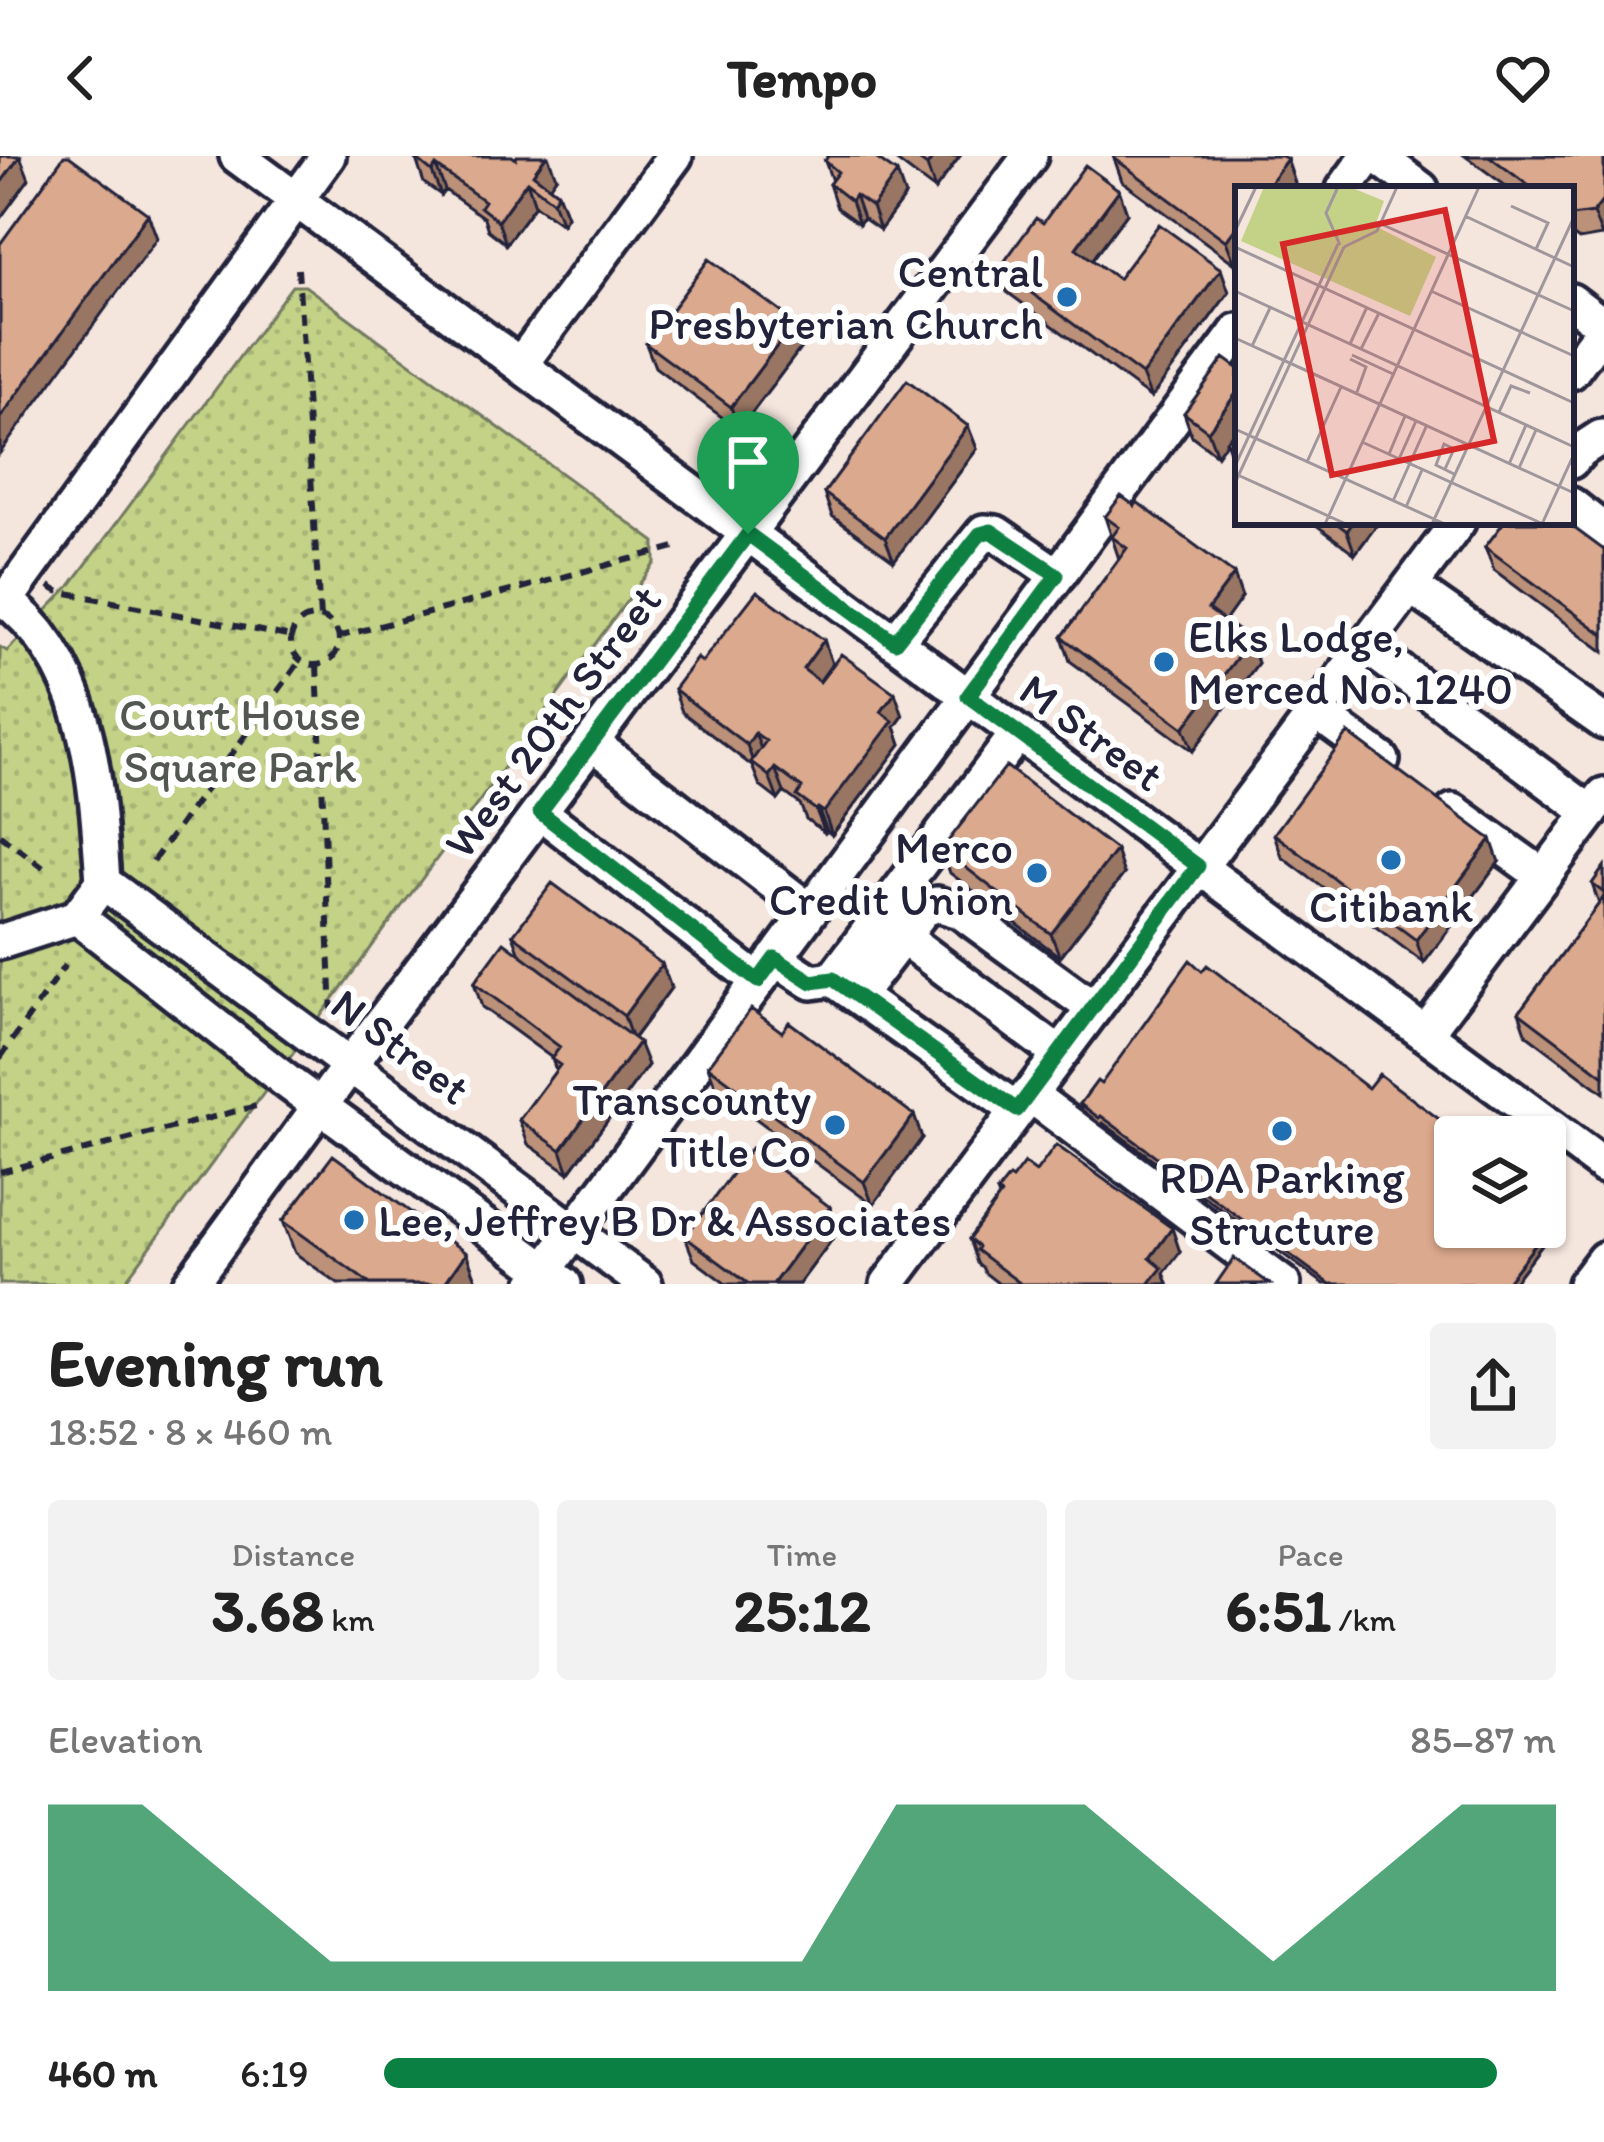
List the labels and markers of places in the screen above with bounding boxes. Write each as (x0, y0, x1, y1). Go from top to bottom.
place label: Central Presbyterian Church (648, 244, 1043, 350)
marker: Central Presbyterian Church (1054, 284, 1080, 310)
pin (697, 411, 799, 534)
place label: Elks Lodge, Merced No. 1240 (1188, 609, 1513, 715)
marker: Elks Lodge, Merced No. 1240 (1151, 649, 1177, 675)
place label: Merco Credit Union (769, 820, 1013, 926)
marker: Citibank (1378, 847, 1404, 873)
marker: Merco Credit Union (1024, 860, 1050, 886)
place label: Citibank (1309, 879, 1473, 933)
place label: Transcounty Title Co (572, 1072, 811, 1178)
marker: Transcounty Title Co (822, 1112, 848, 1138)
marker: RDA Parking Structure (1269, 1118, 1295, 1144)
place label: RDA Parking Structure (1159, 1150, 1405, 1256)
place label: Lee, Jeffrey B Dr & Associates (378, 1193, 951, 1247)
marker: Lee, Jeffrey B Dr & Associates (341, 1207, 367, 1233)

